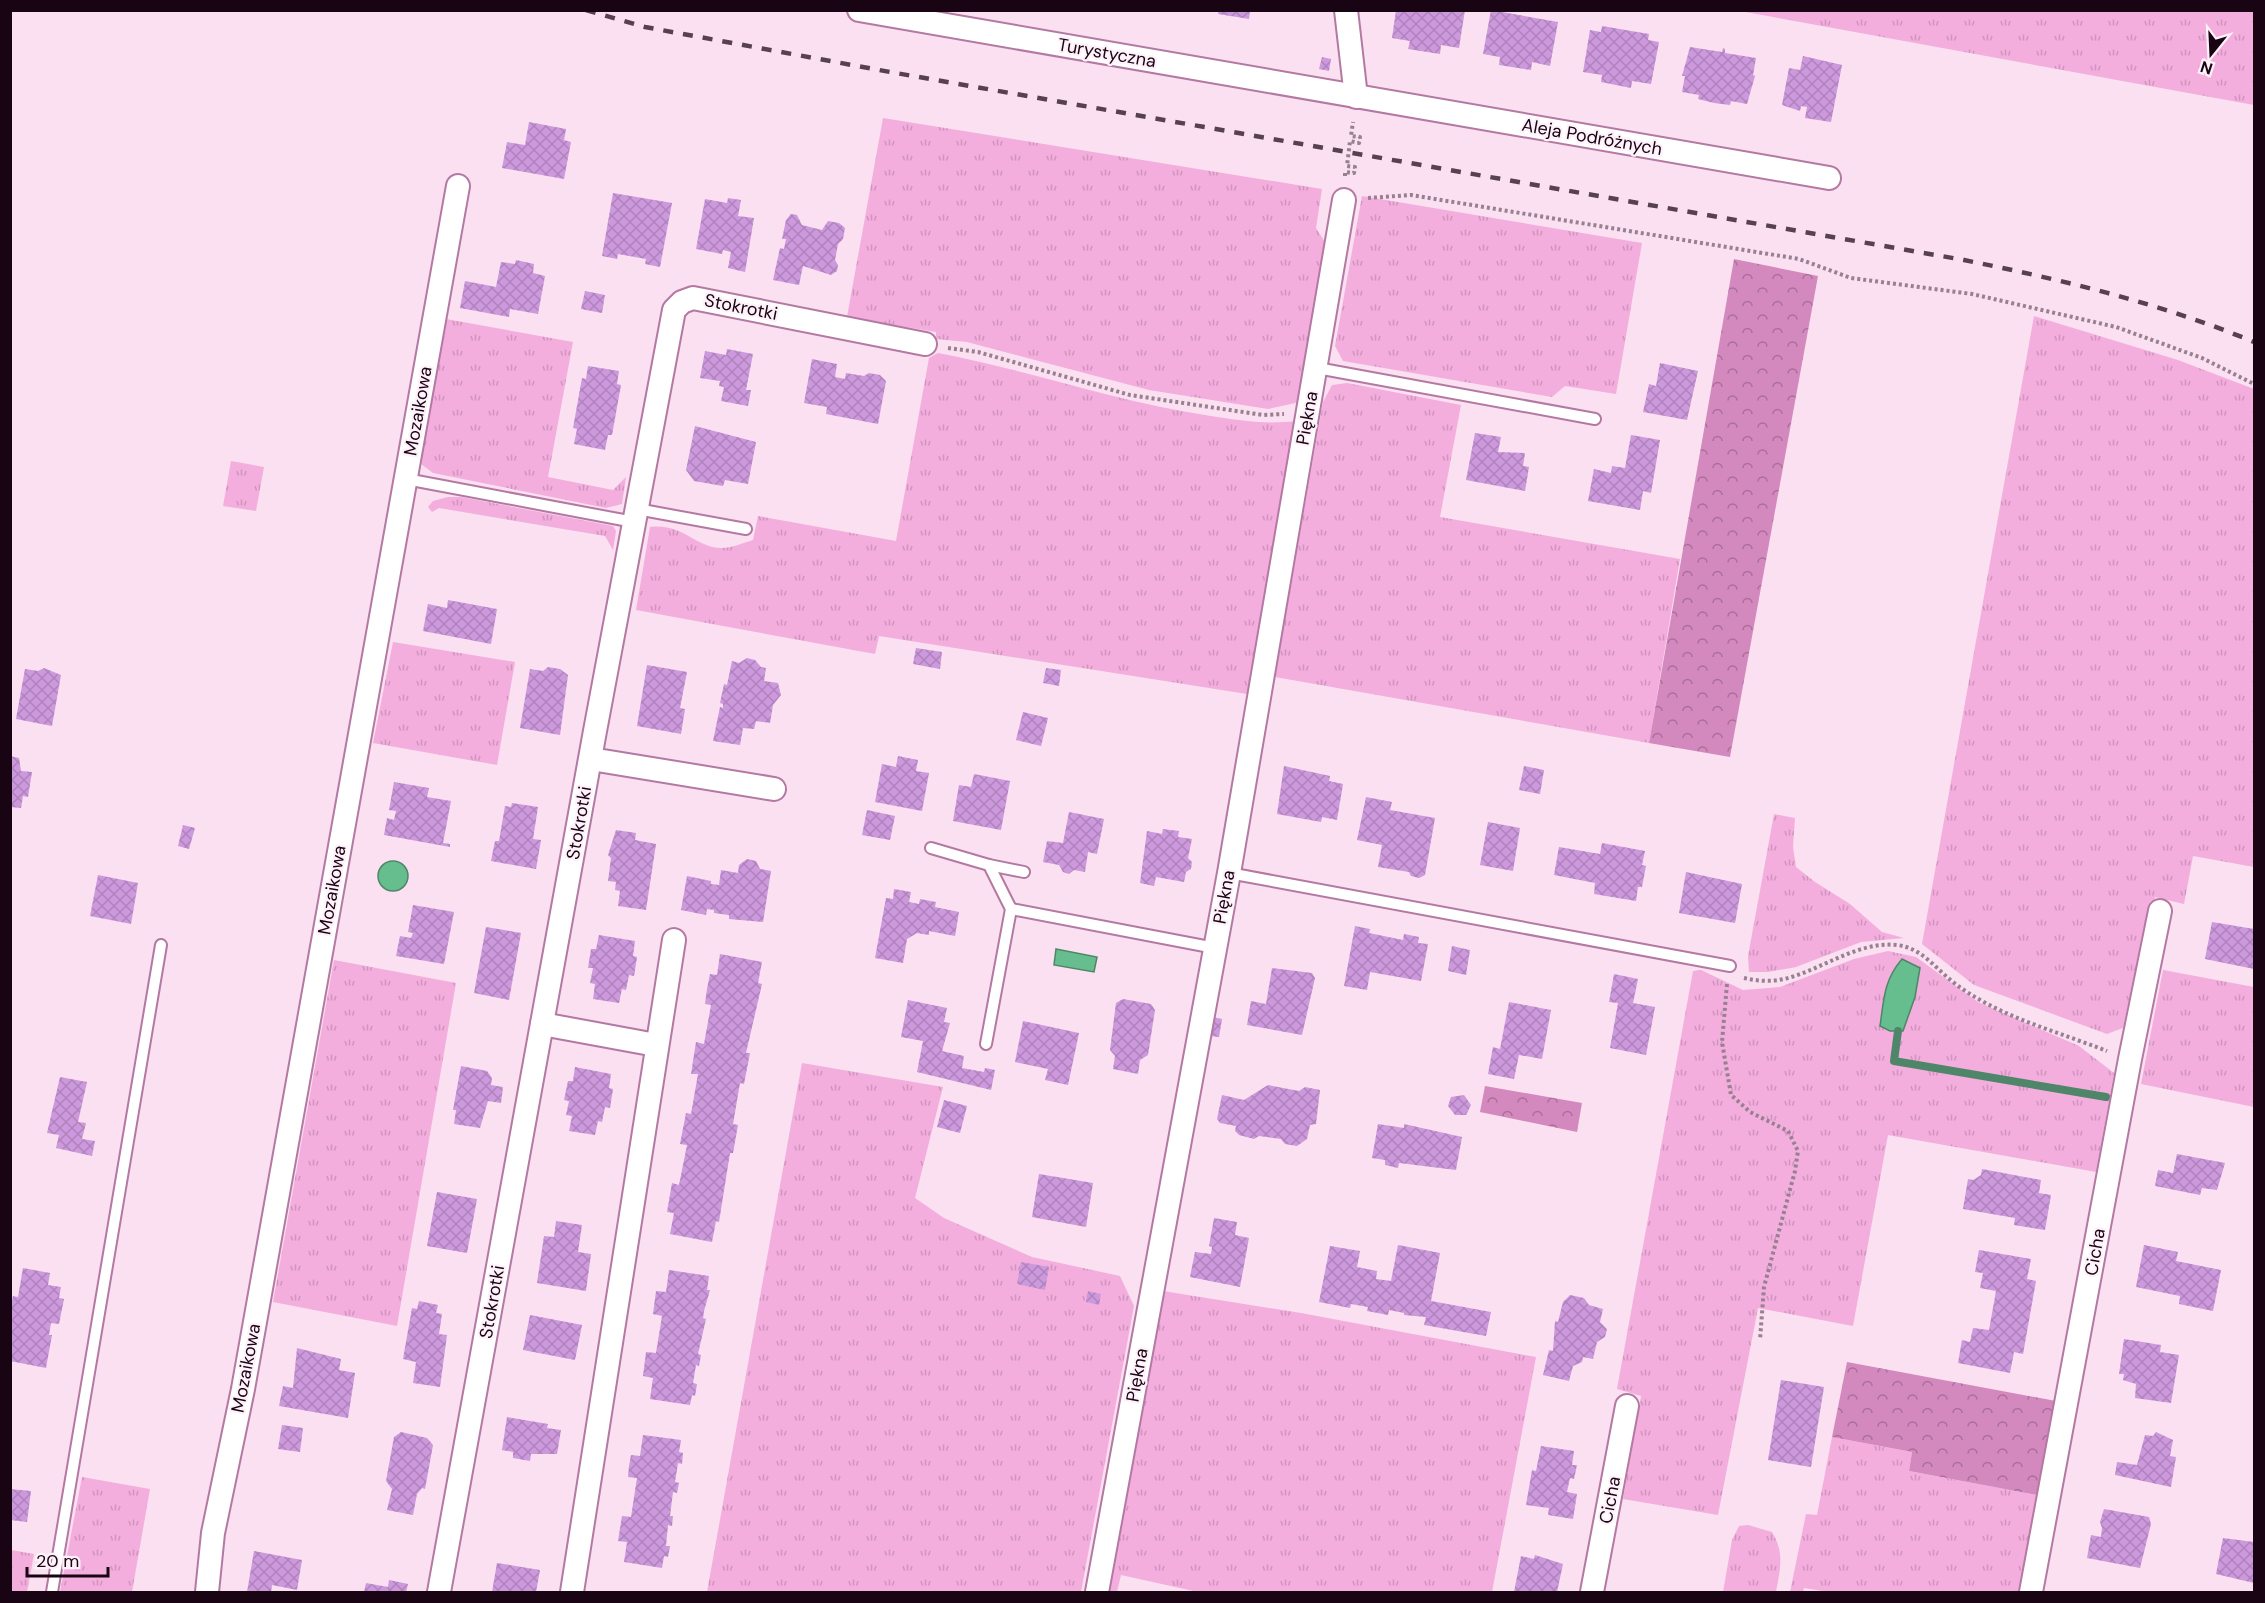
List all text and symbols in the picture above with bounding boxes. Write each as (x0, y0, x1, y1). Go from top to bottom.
north arrow (2181, 24, 2241, 84)
street label: Turystyczna (1056, 33, 1158, 73)
text: N (2198, 56, 2215, 80)
street label: Aleja Podróżnych (1520, 113, 1664, 161)
street label: Stokrotki (702, 288, 780, 326)
street label: Mozaikowa (398, 365, 438, 457)
street label: Piękna (1290, 389, 1324, 447)
street label: Stokrotki (561, 784, 597, 862)
street label: Mozaikowa (312, 844, 352, 936)
street label: Piękna (1207, 868, 1241, 926)
street label: Cicha (2079, 1226, 2111, 1278)
street label: Stokrotki (474, 1263, 510, 1341)
street label: Mozaikowa (226, 1321, 266, 1415)
street label: Piękna (1120, 1346, 1154, 1404)
street label: Cicha (1594, 1474, 1626, 1526)
scale bar (27, 1540, 108, 1578)
text: 20 m (36, 1549, 79, 1573)

